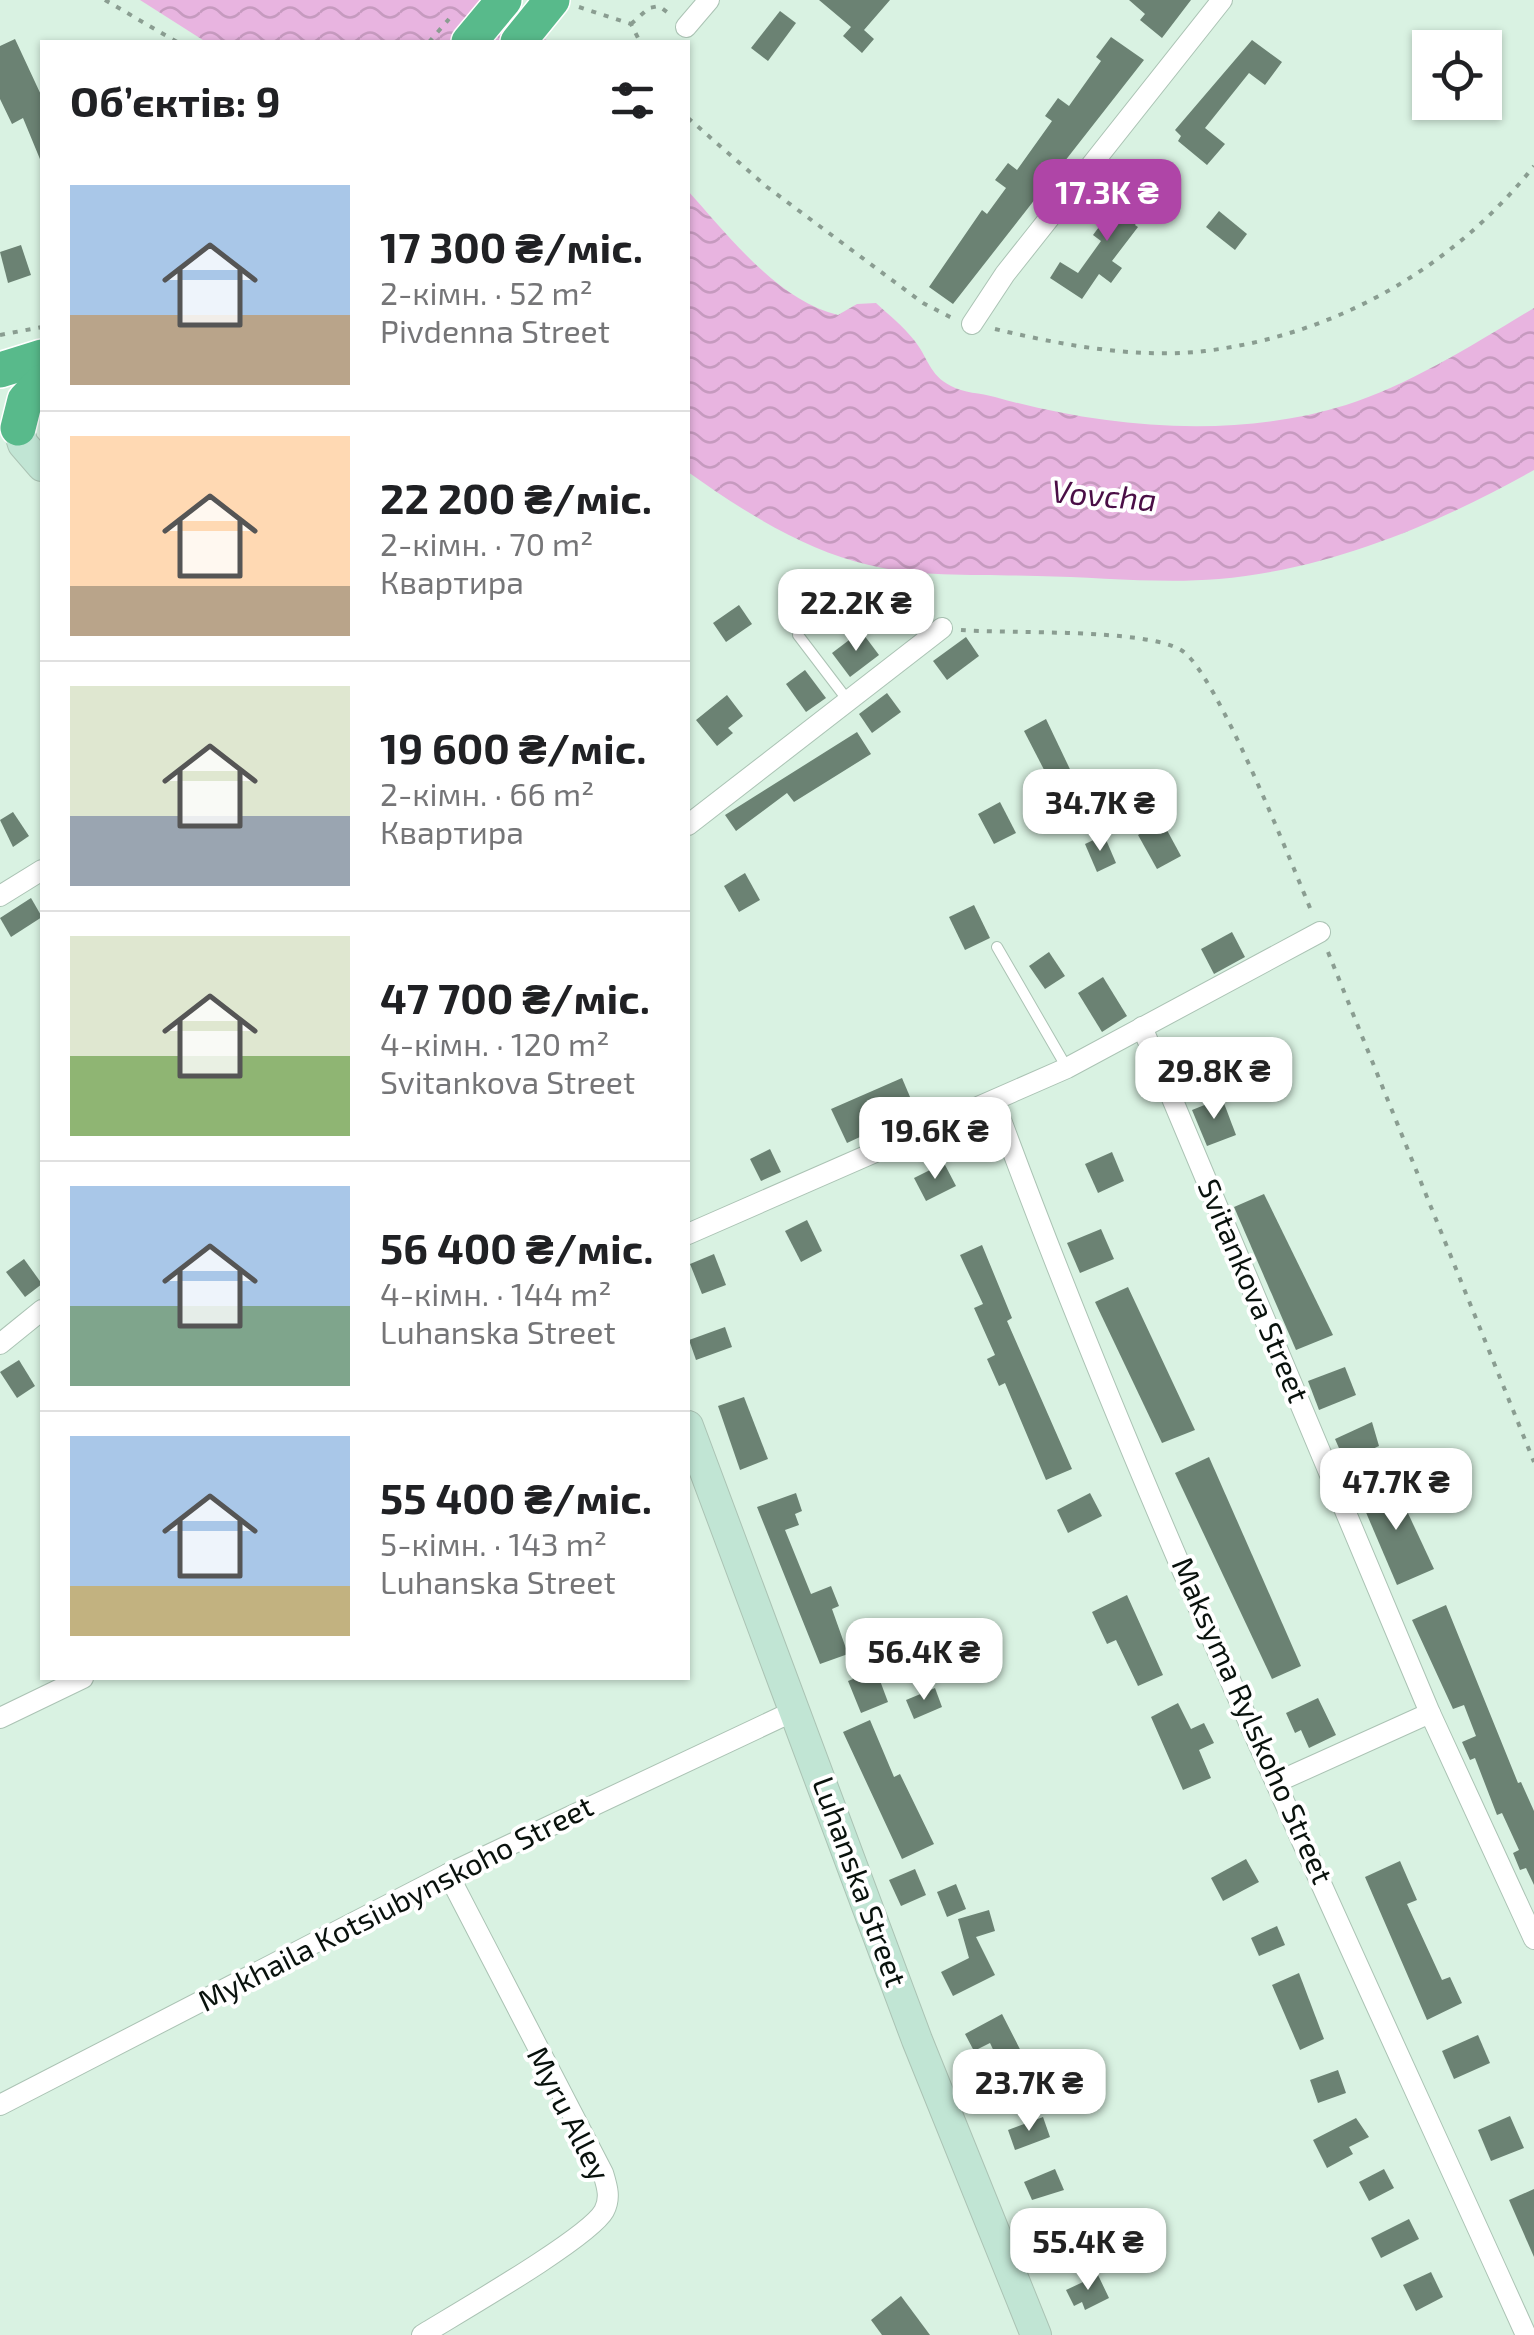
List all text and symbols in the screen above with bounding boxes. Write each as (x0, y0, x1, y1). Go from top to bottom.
map controls (1412, 30, 1502, 120)
button: locate (1412, 30, 1502, 120)
icon: filters (605, 73, 660, 128)
text: Об’єктів: 9 (70, 75, 280, 125)
pin: 17.3K ₴ (1015, 159, 1199, 244)
text: 17.3K ₴ (1055, 172, 1159, 210)
text: 17 300 ₴/міс. (380, 221, 643, 271)
icon: home (150, 225, 270, 345)
text: 2-кімн. · 52 m² (380, 273, 593, 311)
text: Pivdenna Street (380, 311, 610, 349)
water label: Vovcha (1050, 470, 1158, 518)
text: 22 200 ₴/міс. (380, 472, 652, 522)
icon: home (150, 476, 270, 596)
text: 2-кімн. · 70 m² (380, 524, 593, 562)
text: Квартира (380, 562, 524, 600)
pin: 22.2K ₴ (764, 569, 948, 654)
text: 22.2K ₴ (800, 582, 912, 620)
text: 19 600 ₴/міс. (380, 722, 647, 772)
icon: home (150, 726, 270, 846)
pin: 34.7K ₴ (1008, 769, 1192, 854)
text: 2-кімн. · 66 m² (380, 774, 594, 812)
text: 34.7K ₴ (1045, 782, 1155, 820)
text: Квартира (380, 812, 524, 850)
text: 47 700 ₴/міс. (380, 972, 650, 1022)
icon: home (150, 976, 270, 1096)
text: 4-кімн. · 120 m² (380, 1024, 609, 1062)
pin: 29.8K ₴ (1122, 1037, 1306, 1122)
text: 29.8K ₴ (1157, 1050, 1271, 1088)
text: Svitankova Street (380, 1062, 635, 1100)
pin: 19.6K ₴ (843, 1097, 1027, 1182)
text: 19.6K ₴ (881, 1110, 989, 1148)
street label: Svitankova Street (1192, 1173, 1318, 1407)
text: 56 400 ₴/міс. (380, 1222, 654, 1272)
icon: home (150, 1226, 270, 1346)
text: 4-кімн. · 144 m² (380, 1274, 611, 1312)
text: Luhanska Street (380, 1312, 616, 1350)
pin: 47.7K ₴ (1304, 1448, 1488, 1533)
text: 47.7K ₴ (1342, 1461, 1450, 1499)
text: 55 400 ₴/міс. (380, 1472, 652, 1522)
icon: home (150, 1476, 270, 1596)
text: 5-кімн. · 143 m² (380, 1524, 607, 1562)
street label: Maksyma Rylskoho Street (1165, 1551, 1342, 1889)
text: Luhanska Street (380, 1562, 616, 1600)
pin: 56.4K ₴ (832, 1618, 1016, 1703)
text: 56.4K ₴ (868, 1631, 980, 1669)
street label: Luhanska Street (806, 1771, 916, 1991)
street label: Mykhaila Kotsiubynskoho Street (192, 1787, 599, 2018)
street label: Myru Alley (521, 2040, 619, 2186)
pin: 23.7K ₴ (937, 2049, 1121, 2134)
text: 23.7K ₴ (975, 2062, 1083, 2100)
pin: 55.4K ₴ (996, 2208, 1180, 2293)
text: 55.4K ₴ (1032, 2221, 1144, 2259)

